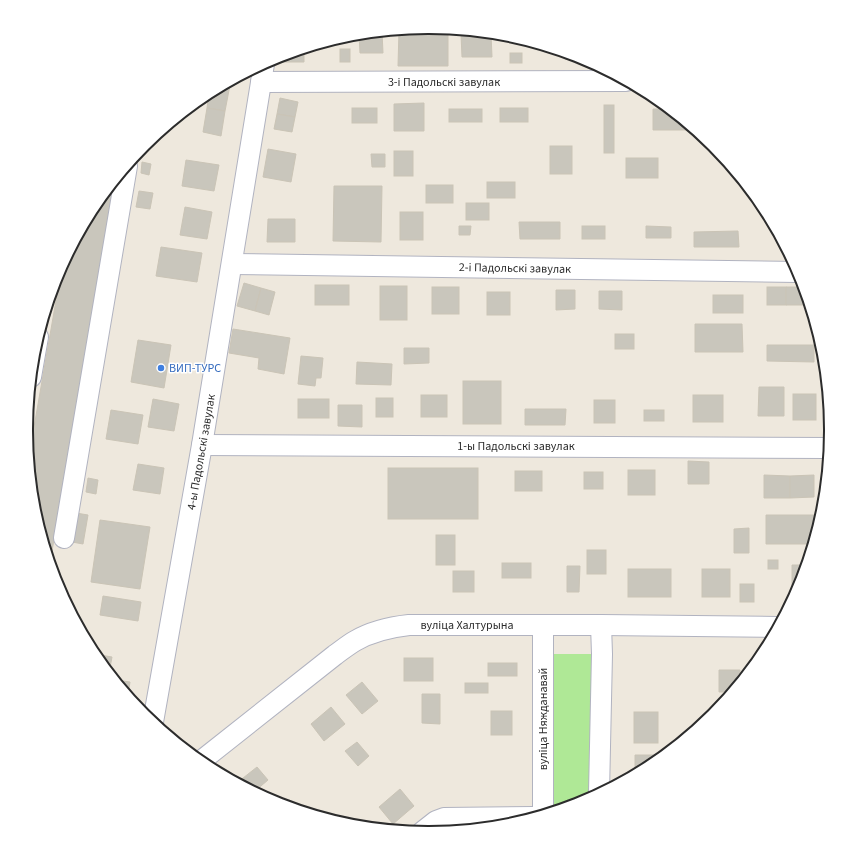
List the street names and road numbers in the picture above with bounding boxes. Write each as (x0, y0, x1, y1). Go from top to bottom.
street label: 3-і Падольскі завулак (388, 74, 500, 91)
street label: 2-і Падольскі завулак (459, 259, 571, 278)
street label: 4-ы Падольскі завулак (183, 393, 220, 511)
street label: 1-ы Падольскі завулак (457, 438, 575, 455)
street label: вуліца Халтурына (420, 617, 514, 634)
street label: вуліца Няжданавай (535, 668, 552, 770)

